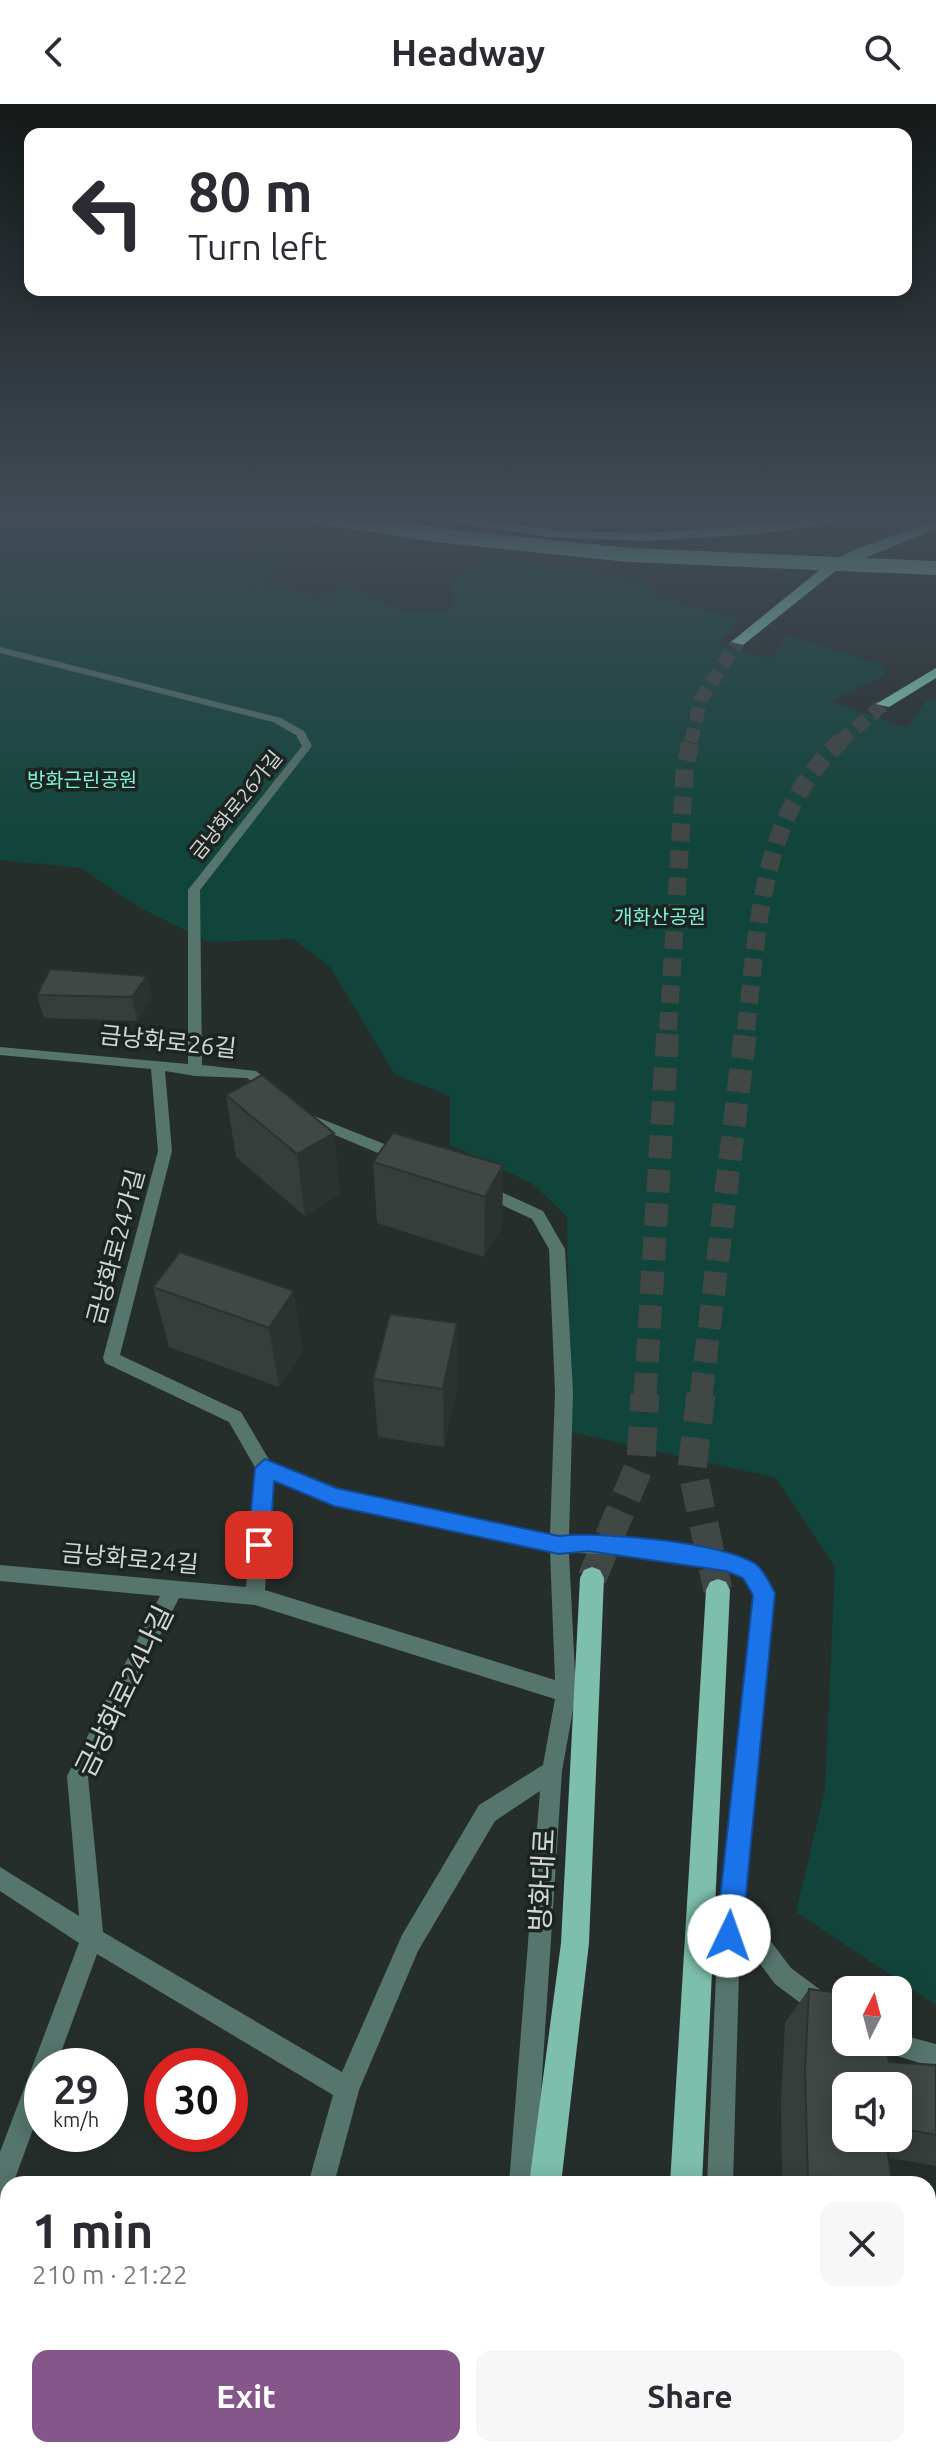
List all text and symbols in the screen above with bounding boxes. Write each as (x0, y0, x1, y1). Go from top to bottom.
icon: back (32, 30, 76, 74)
icon: search (860, 30, 904, 74)
text: Headway (391, 32, 545, 73)
icon: left (56, 160, 160, 264)
text: 80 m (188, 160, 313, 223)
text: Turn left (188, 226, 327, 267)
street label: 금낭화로26가길 (185, 746, 286, 864)
park label: 방화근린공원 (27, 768, 137, 791)
park label: 개화산공원 (614, 905, 706, 928)
street label: 금낭화로26길 (98, 1021, 238, 1062)
street label: 금낭화로24가길 (82, 1166, 149, 1327)
pin (225, 1511, 293, 1579)
icon: arrive (237, 1523, 281, 1567)
street label: 금낭화로24길 (60, 1539, 200, 1578)
street label: 금낭화로24나길 (69, 1600, 178, 1781)
street label: 방화대로 (523, 1828, 560, 1932)
position arrow (687, 1894, 771, 1978)
north arrow (832, 1976, 912, 2056)
map controls (832, 1976, 912, 2152)
speed limit sign: 30 (144, 2048, 248, 2152)
text: 29 (53, 2067, 99, 2112)
button: sound (832, 2072, 912, 2152)
text: km/h (53, 2108, 99, 2131)
button: close (820, 2202, 904, 2286)
text: 1 min (32, 2203, 153, 2257)
text: 210 m · 21:22 (32, 2260, 188, 2289)
button: Exit (32, 2350, 460, 2442)
button: Share (476, 2350, 904, 2442)

